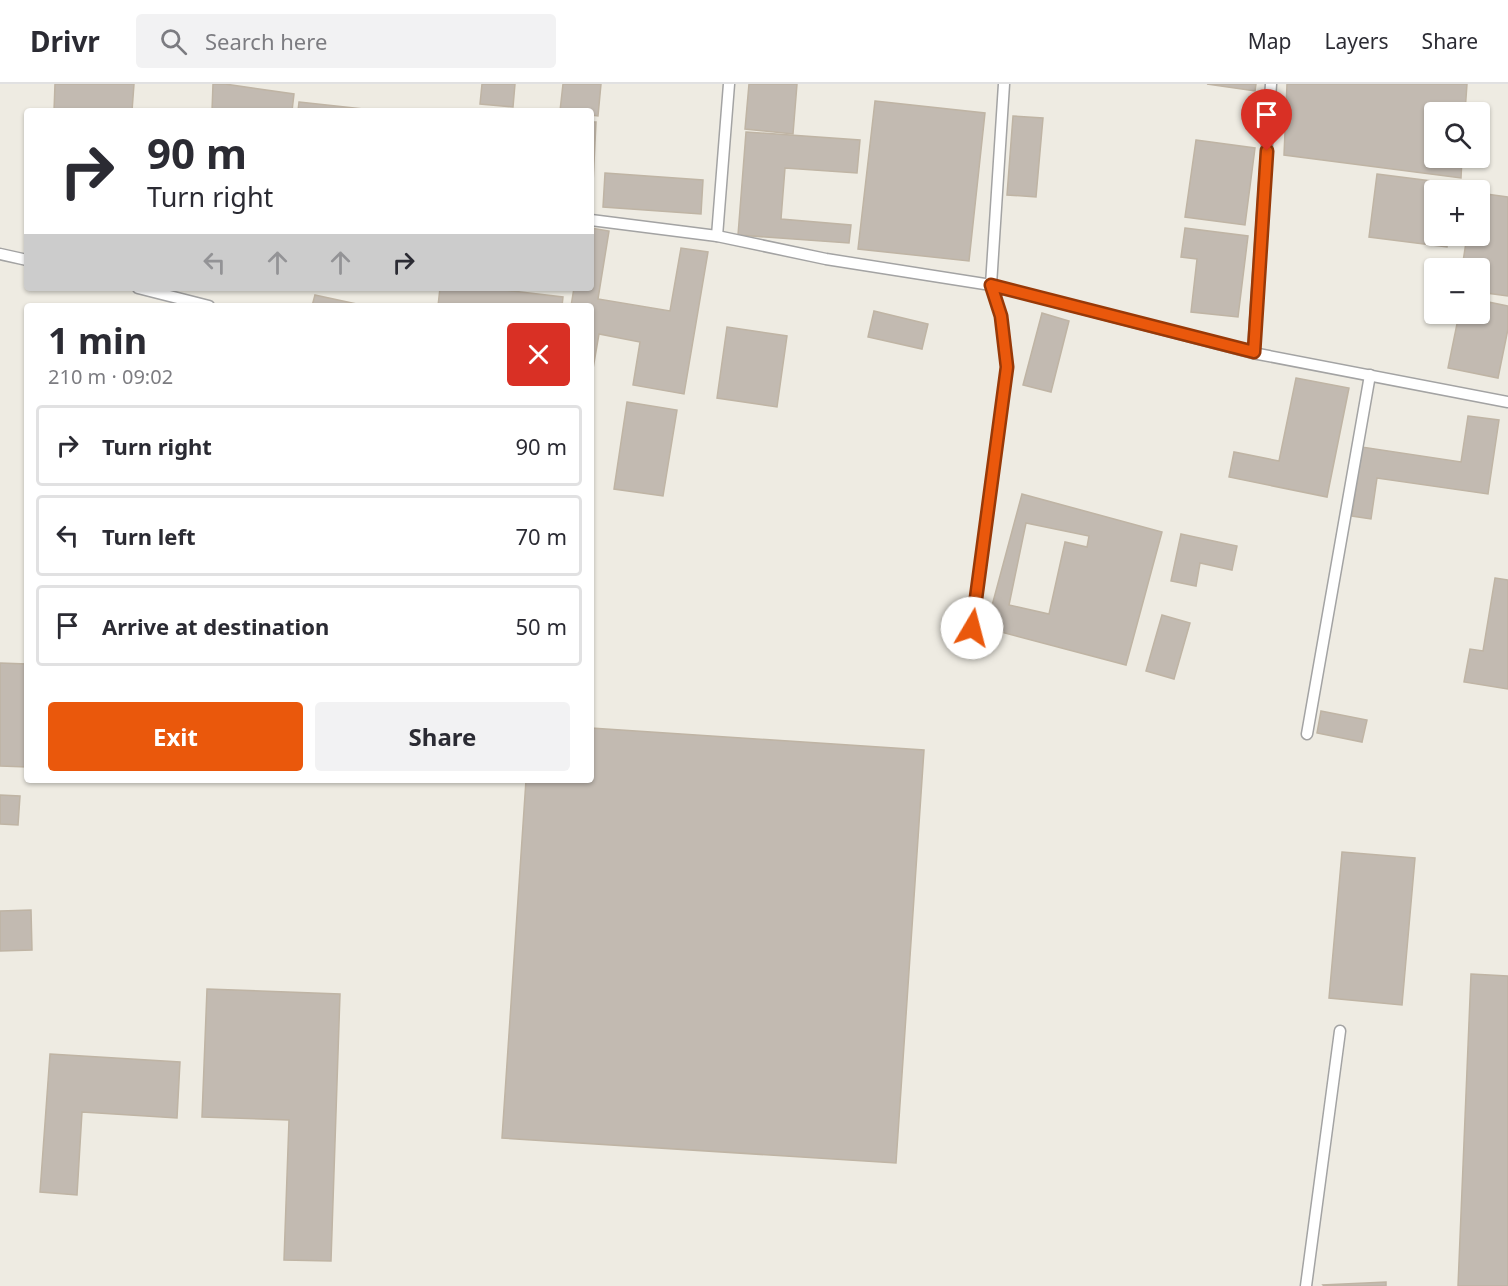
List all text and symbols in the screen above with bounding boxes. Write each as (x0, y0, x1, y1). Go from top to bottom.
search box (136, 14, 556, 68)
text: Drivr (30, 22, 100, 60)
icon: search (157, 25, 190, 58)
text: Search here (205, 26, 327, 56)
text: Map (1248, 27, 1292, 55)
text: Layers (1325, 27, 1389, 55)
text: Share (1422, 27, 1478, 55)
pin (1241, 89, 1292, 151)
icon: arrive (1250, 98, 1283, 131)
map controls (1424, 102, 1490, 324)
button: search (1424, 102, 1490, 168)
text: 90 m (147, 124, 247, 181)
icon: right (48, 132, 126, 210)
text: Turn right (147, 178, 273, 215)
button: + (1424, 180, 1490, 246)
icon: left (198, 246, 231, 279)
icon: ahead (261, 246, 294, 279)
icon: ahead (324, 246, 357, 279)
icon: right (387, 246, 420, 279)
button: − (1424, 258, 1490, 324)
text: 1 min (48, 316, 147, 365)
button: close (507, 323, 570, 386)
text: 210 m · 09:02 (48, 363, 173, 390)
icon: right (51, 429, 84, 462)
text: Turn right (102, 431, 212, 461)
text: 90 m (516, 431, 567, 461)
icon: left (51, 519, 84, 552)
text: Turn left (102, 521, 196, 551)
text: 70 m (516, 521, 567, 551)
position arrow (940, 596, 1004, 660)
icon: arrive (51, 609, 84, 642)
text: Arrive at destination (102, 611, 329, 641)
text: 50 m (516, 611, 567, 641)
button: Exit (48, 702, 303, 771)
button: Share (315, 702, 570, 771)

